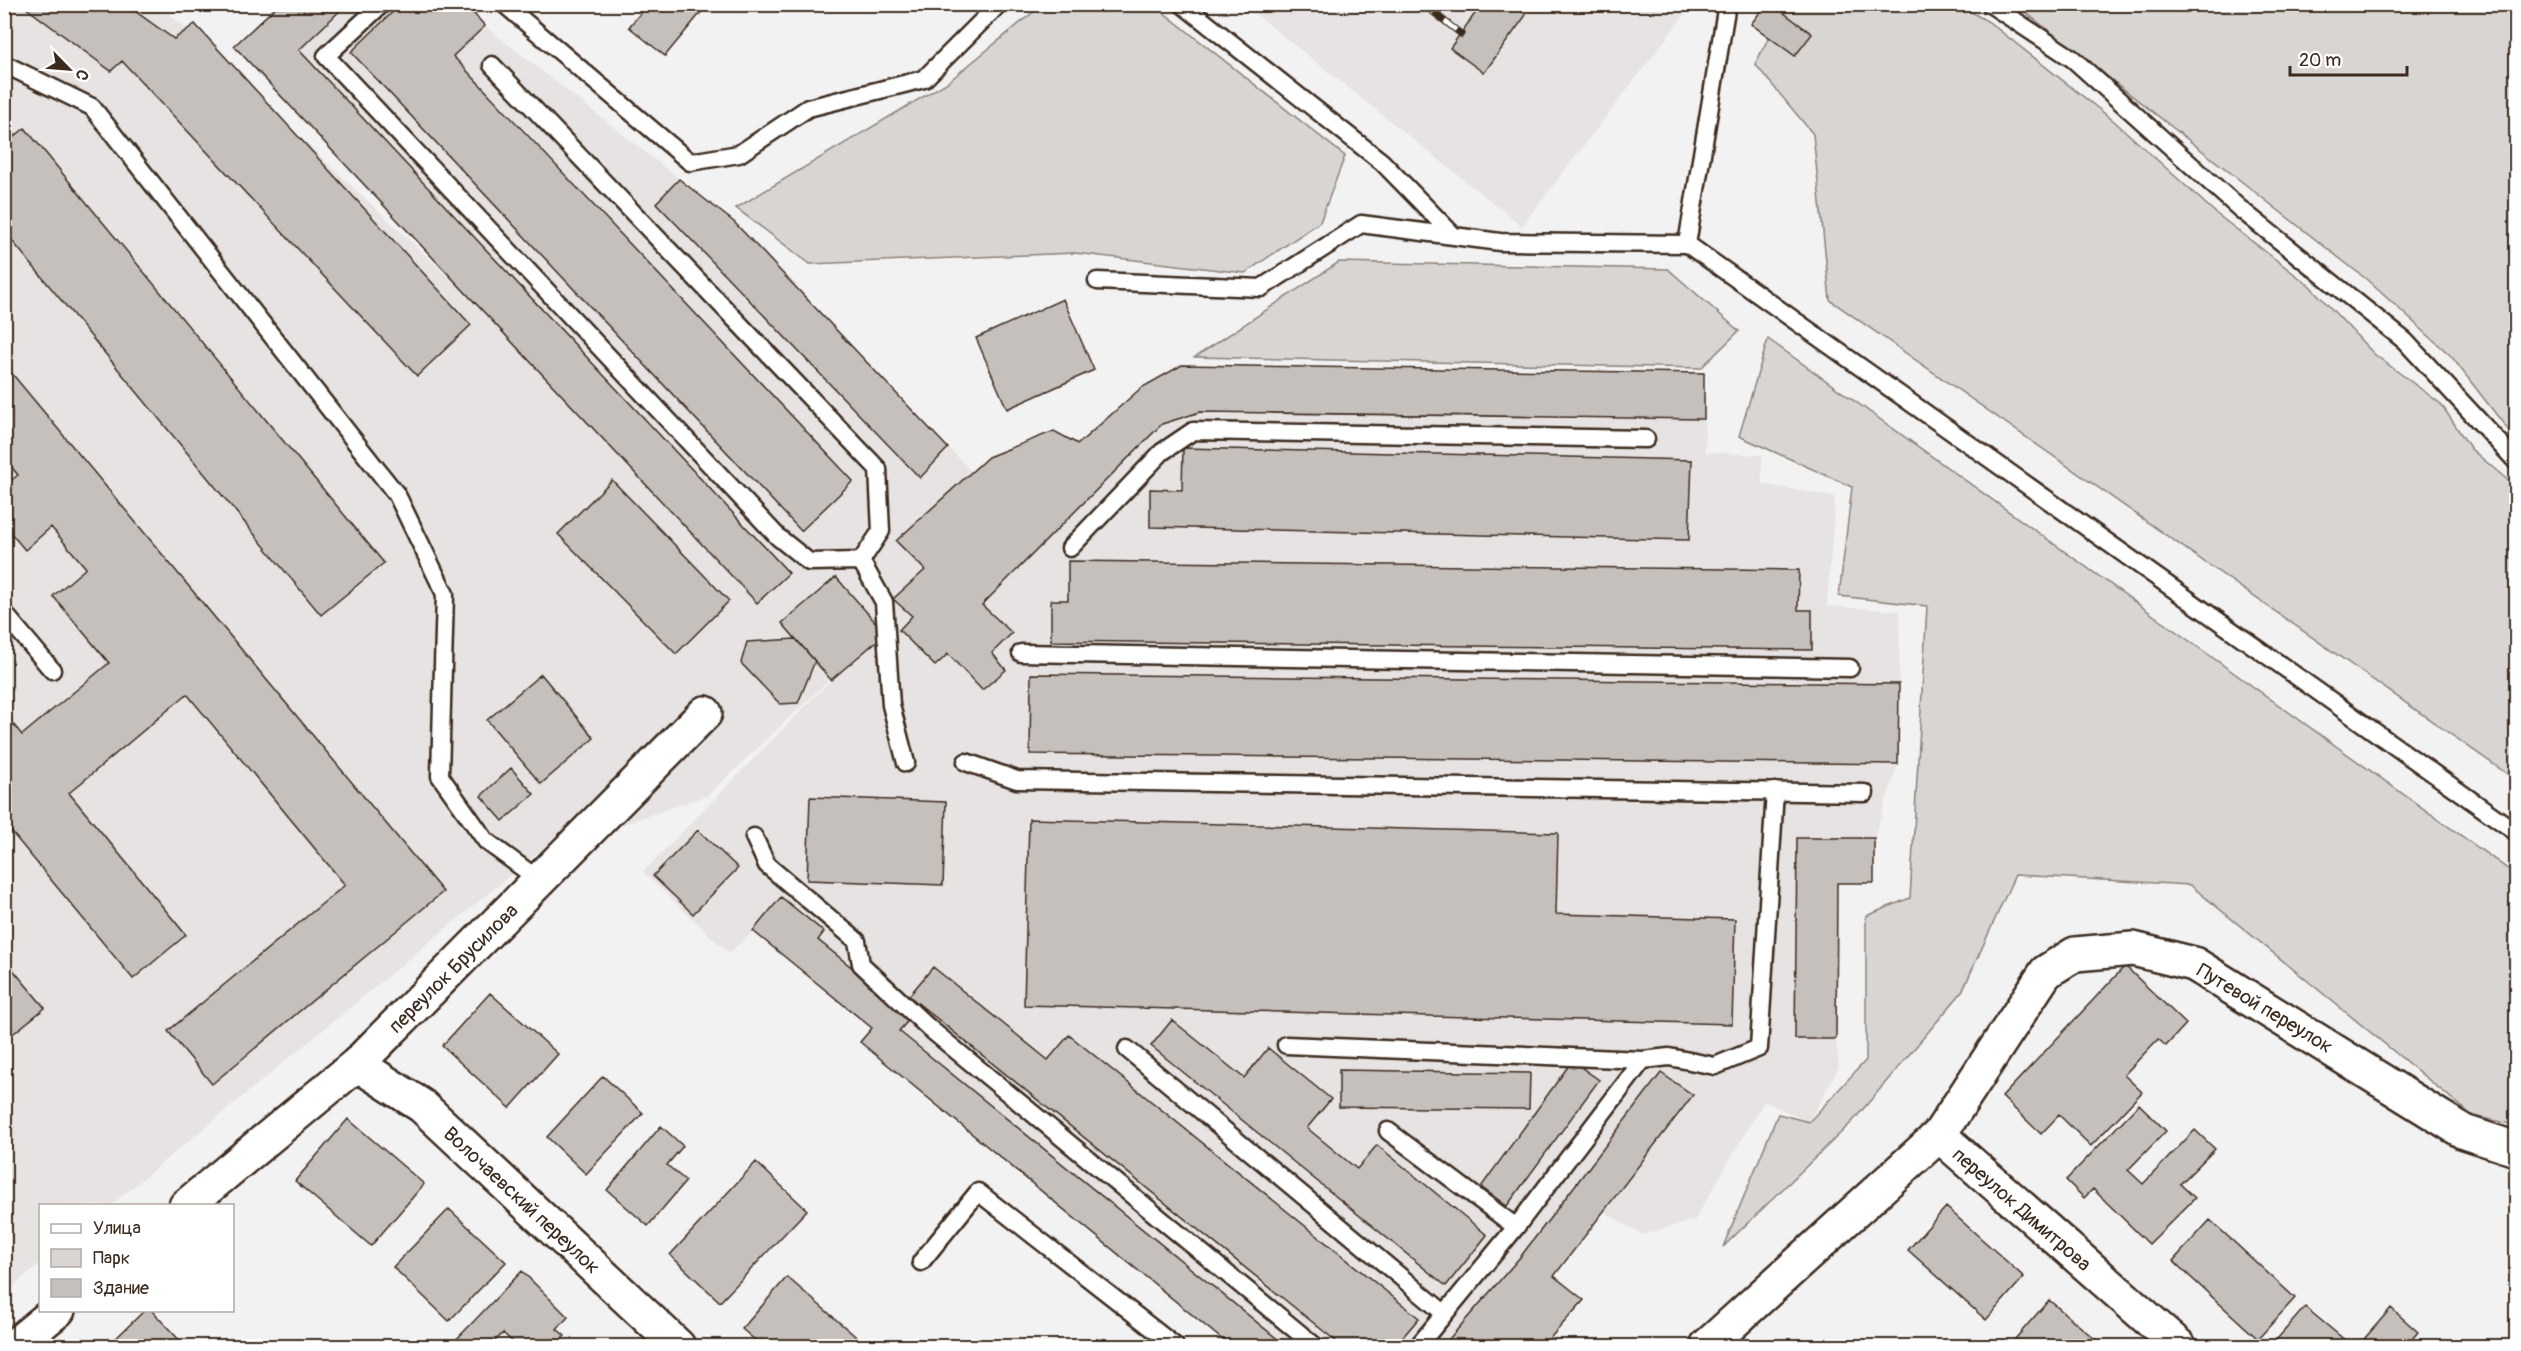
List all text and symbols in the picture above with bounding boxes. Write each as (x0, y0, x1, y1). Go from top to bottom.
north arrow (39, 39, 99, 99)
scale bar (2290, 39, 2407, 77)
text: 20 m (2299, 49, 2341, 72)
text: С (70, 66, 93, 84)
street label: переулок Брусилова (383, 898, 523, 1038)
street label: Путевой переулок (2192, 958, 2337, 1059)
street label: Волочаевский переулок (438, 1121, 605, 1279)
street label: переулок Димитрова (1947, 1142, 2096, 1277)
legend (39, 1204, 234, 1312)
text: Улица (93, 1217, 141, 1240)
text: Парк (93, 1247, 130, 1270)
text: Здание (93, 1277, 149, 1300)

